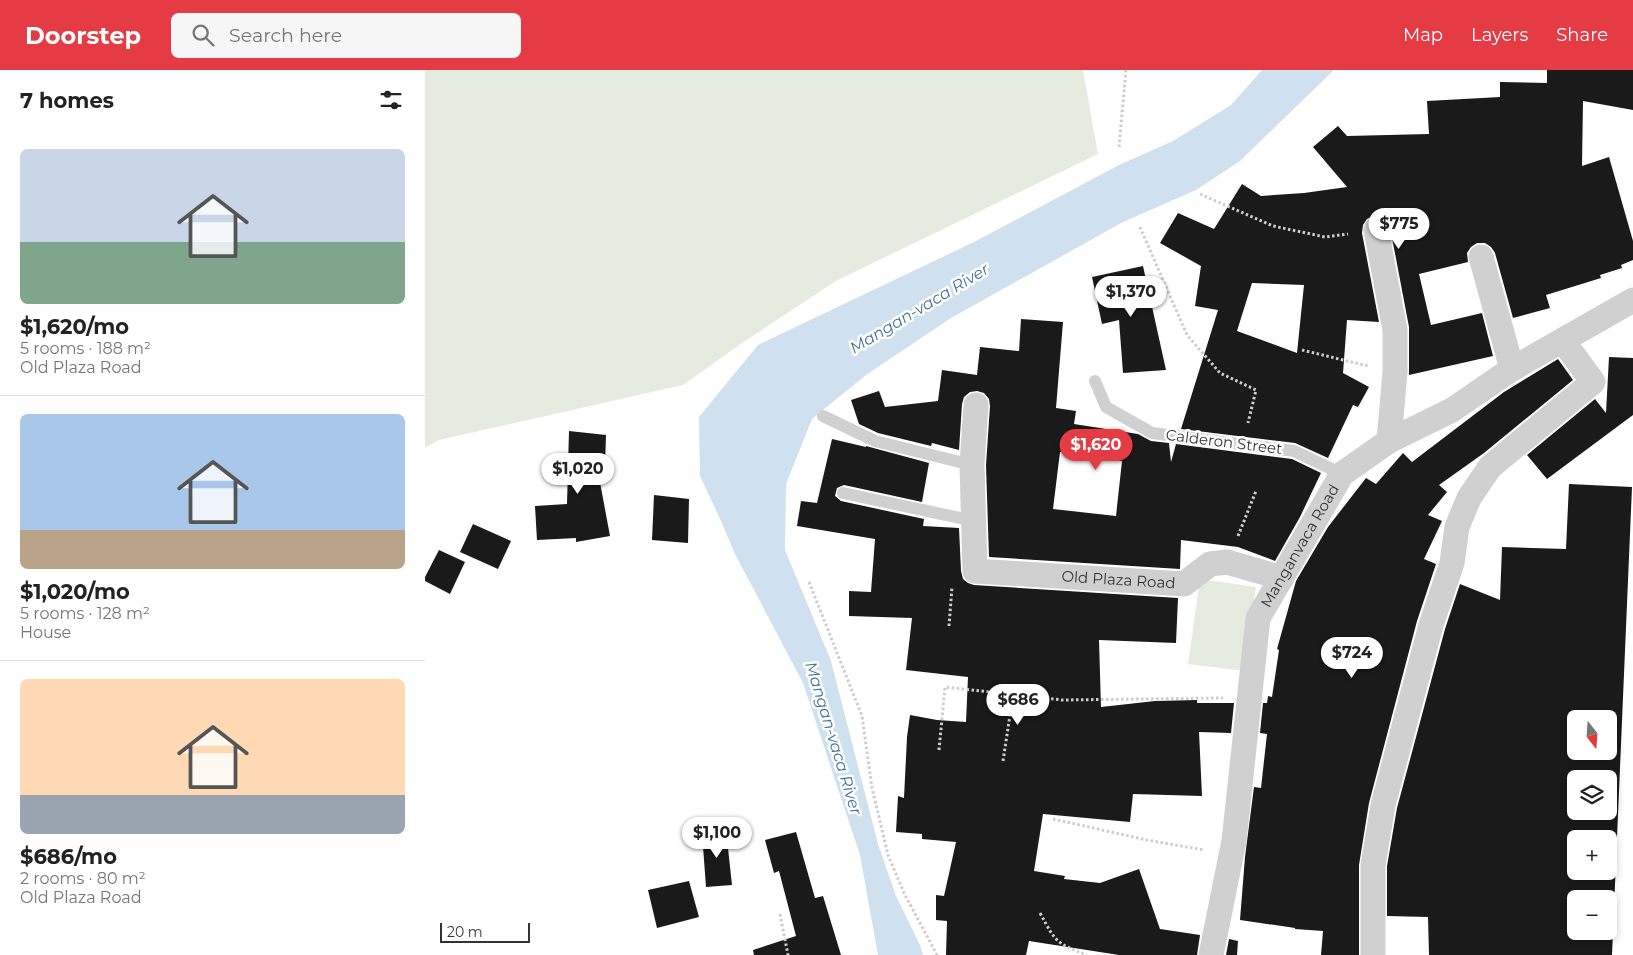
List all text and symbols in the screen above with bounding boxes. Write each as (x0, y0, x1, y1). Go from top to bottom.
search box (171, 13, 521, 58)
text: Doorstep (25, 21, 141, 50)
icon: search (189, 21, 217, 49)
text: Search here (229, 24, 342, 47)
text: Map (1403, 24, 1443, 46)
text: Layers (1471, 24, 1528, 46)
text: Share (1556, 24, 1608, 46)
icon: filters (377, 86, 405, 114)
text: 7 homes (20, 88, 114, 113)
icon: home (168, 181, 258, 271)
pin: $775 (1369, 208, 1429, 250)
text: $775 (1379, 214, 1419, 233)
water label: Mangan-vaca River (846, 259, 993, 358)
pin: $1,370 (1090, 276, 1172, 318)
text: $1,370 (1106, 282, 1156, 301)
text: $1,620/mo (20, 314, 129, 339)
text: 5 rooms · 188 m² (20, 339, 151, 358)
text: Old Plaza Road (20, 358, 142, 377)
street label: Calderon Street (1165, 425, 1283, 458)
pin: $1,620 (1055, 428, 1137, 471)
text: $1,620 (1071, 435, 1121, 454)
icon: home (168, 447, 258, 537)
pin: $1,020 (537, 452, 619, 495)
text: $1,020 (552, 459, 604, 478)
street label: Manganvaca Road (1256, 481, 1343, 611)
street label: Old Plaza Road (1061, 566, 1176, 592)
text: $1,020/mo (20, 579, 130, 604)
text: 5 rooms · 128 m² (20, 604, 150, 623)
text: House (20, 623, 71, 642)
pin: $724 (1322, 636, 1382, 679)
text: $724 (1332, 643, 1372, 662)
water label: Mangan-vaca River (801, 659, 866, 818)
pin: $686 (988, 684, 1048, 726)
text: $686 (997, 690, 1039, 709)
north arrow (1567, 710, 1617, 760)
map controls (1567, 710, 1617, 940)
icon: home (168, 712, 258, 802)
button: layers (1567, 770, 1617, 820)
pin: $1,100 (676, 816, 758, 859)
text: $1,100 (693, 823, 741, 842)
button: + (1567, 830, 1617, 880)
text: $686/mo (20, 844, 117, 869)
text: 2 rooms · 80 m² (20, 869, 146, 888)
text: Old Plaza Road (20, 888, 142, 907)
button: − (1567, 890, 1617, 940)
scale bar (440, 920, 530, 943)
text: 20 m (447, 923, 483, 941)

